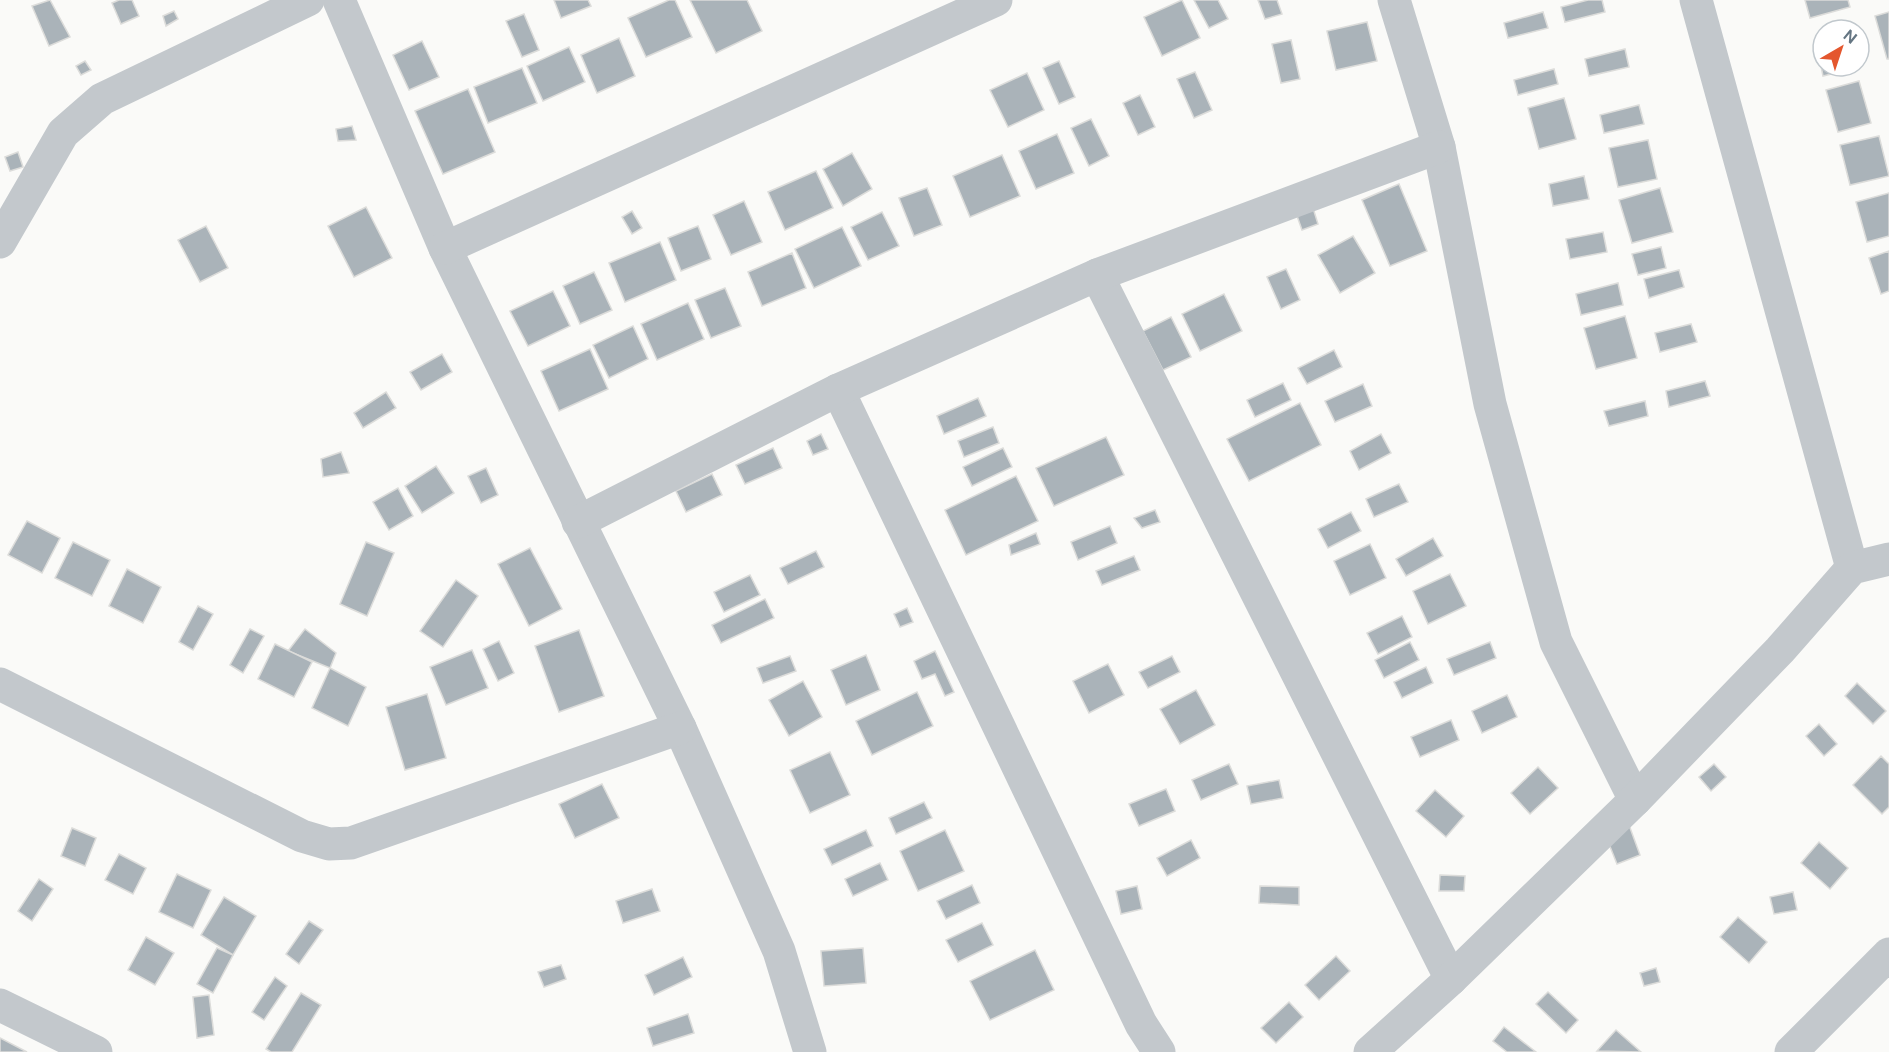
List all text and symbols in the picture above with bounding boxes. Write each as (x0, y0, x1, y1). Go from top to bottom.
north arrow (1811, 18, 1871, 78)
text: N (1839, 25, 1861, 49)

